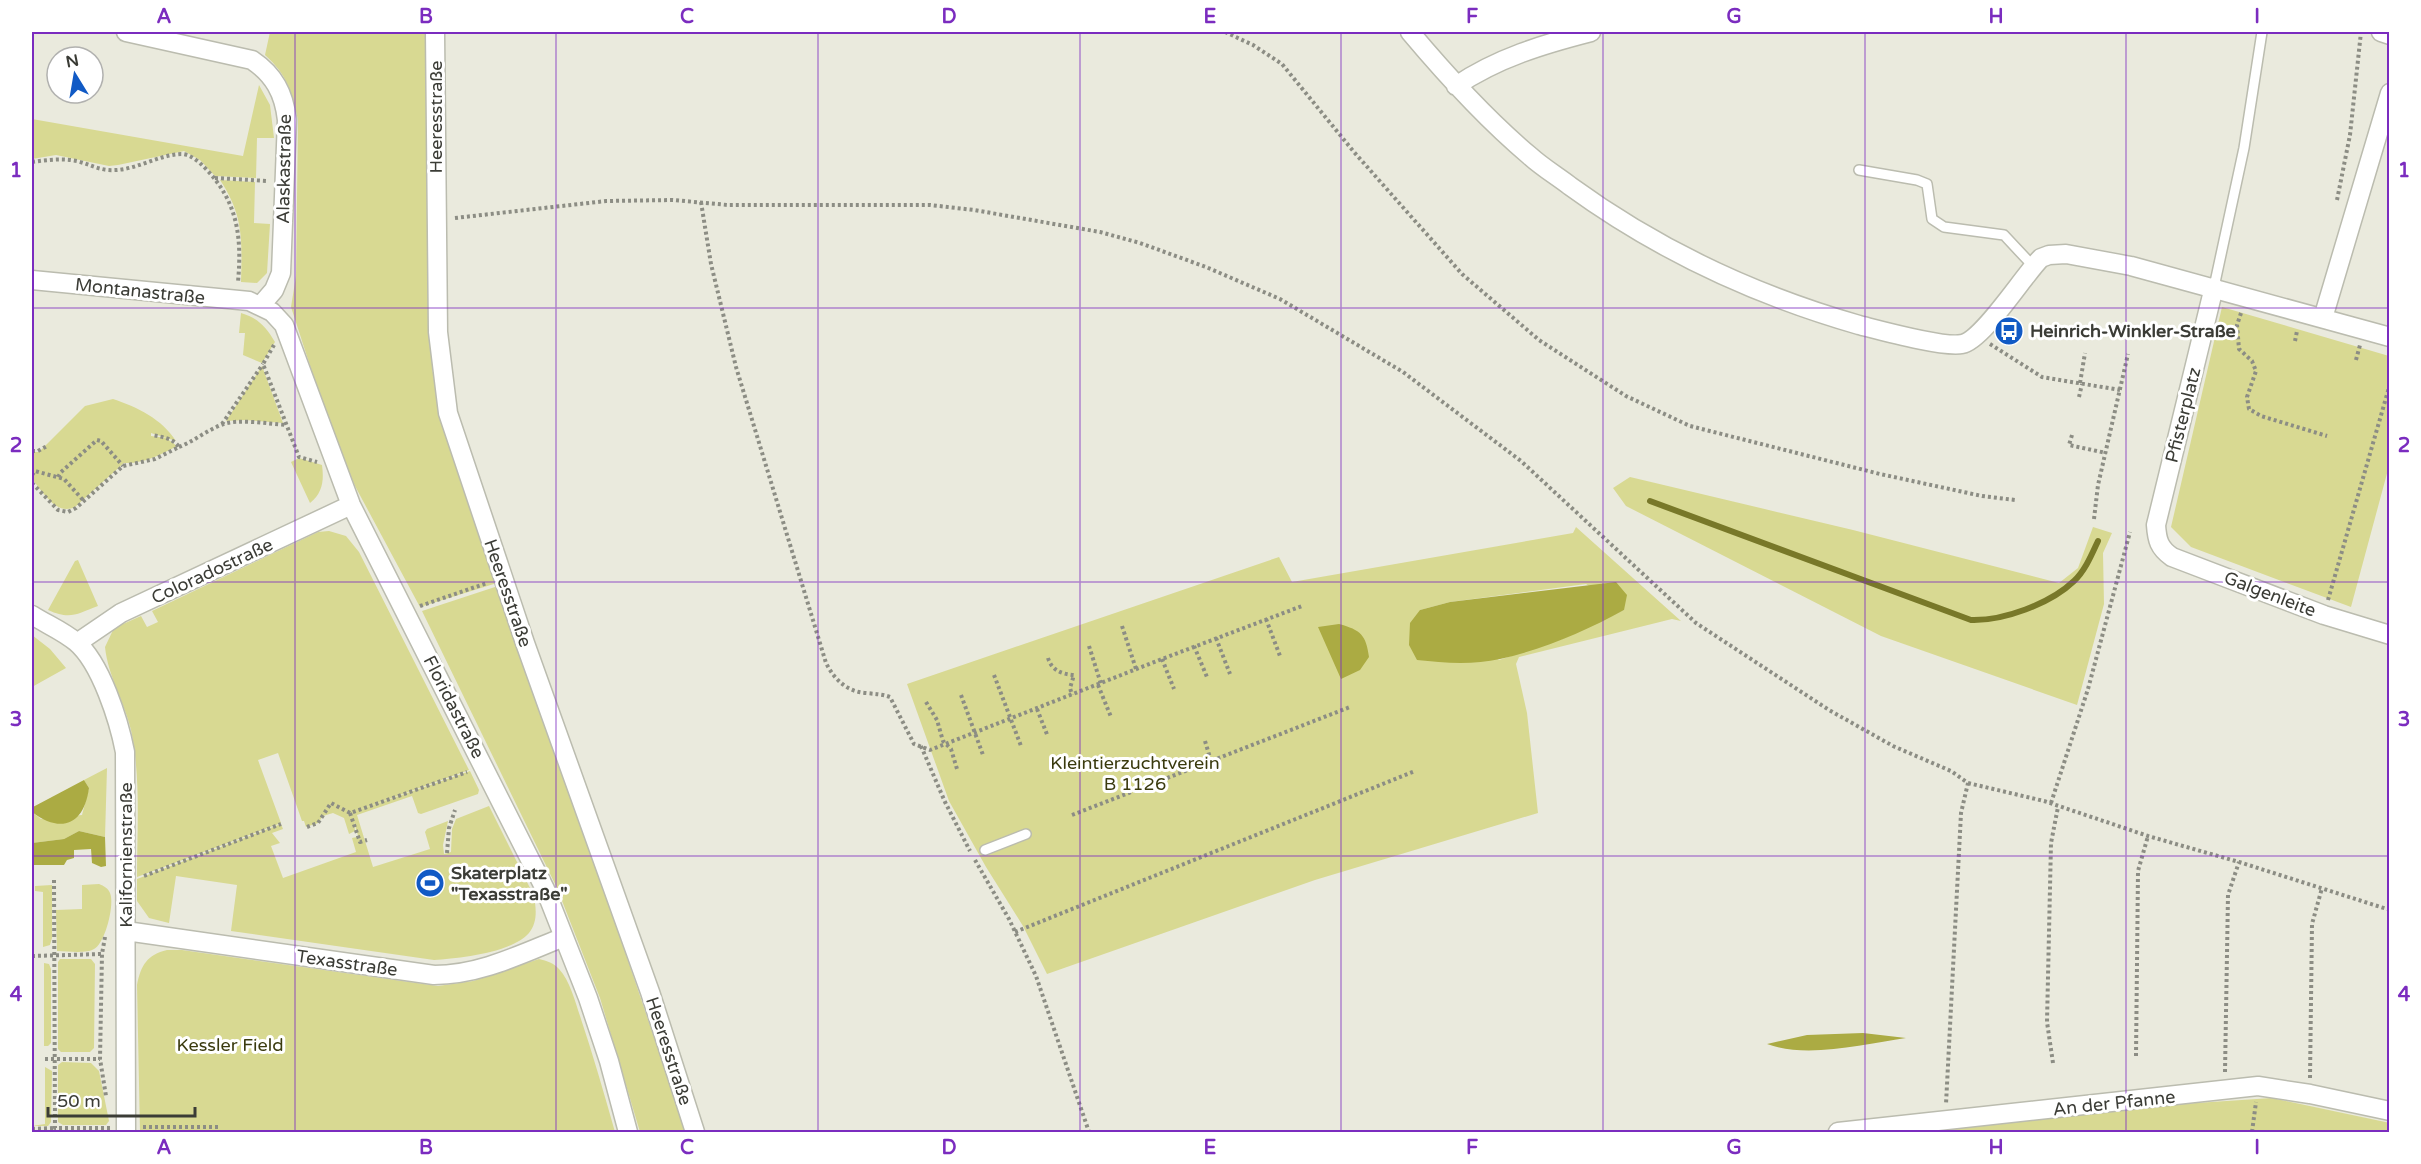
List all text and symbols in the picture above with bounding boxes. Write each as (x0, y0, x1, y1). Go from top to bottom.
text: A (157, 5, 172, 29)
text: B (419, 5, 433, 29)
text: C (680, 5, 694, 29)
text: D (941, 5, 957, 29)
text: E (1204, 5, 1217, 29)
text: F (1466, 5, 1478, 29)
text: G (1726, 5, 1742, 29)
text: H (1988, 5, 2004, 29)
text: I (2254, 5, 2260, 29)
north arrow (45, 45, 105, 105)
text: N (64, 50, 81, 72)
street label: Heeresstraße (425, 61, 447, 173)
street label: Alaskastraße (272, 114, 296, 224)
text: 1 (10, 159, 22, 183)
text: 1 (2398, 159, 2410, 183)
street label: Montanastraße (74, 273, 206, 309)
bus stop icon: Heinrich-Winkler-Straße (1993, 315, 2025, 347)
place label: Heinrich-Winkler-Straße (2030, 320, 2236, 342)
street label: Pfisterplatz (2161, 365, 2205, 465)
text: 2 (10, 434, 22, 458)
text: 2 (2398, 434, 2410, 458)
street label: Coloradostraße (148, 533, 276, 609)
street label: Heeresstraße (479, 536, 537, 650)
street label: Galgenleite (2221, 566, 2319, 622)
street label: Floridastraße (419, 652, 489, 762)
text: 3 (10, 708, 22, 732)
text: 3 (2398, 708, 2410, 732)
park label: Kleintierzuchtverein B 1126 (1050, 752, 1220, 795)
street label: Kalifornienstraße (115, 782, 137, 928)
place label: Skaterplatz "Texasstraße" (451, 862, 568, 905)
sports icon: Skaterplatz "Texasstraße" (414, 867, 446, 899)
street label: Texasstraße (295, 945, 399, 981)
text: 4 (10, 983, 23, 1007)
text: 4 (2398, 983, 2411, 1007)
street label: Heeresstraße (641, 994, 697, 1108)
park label: Kessler Field (176, 1034, 284, 1056)
scale bar (48, 1080, 195, 1118)
street label: An der Pfanne (2052, 1086, 2176, 1120)
text: 50 m (57, 1090, 101, 1112)
text: A (157, 1136, 172, 1160)
text: B (419, 1136, 433, 1160)
text: C (680, 1136, 694, 1160)
text: D (941, 1136, 957, 1160)
text: E (1204, 1136, 1217, 1160)
text: F (1466, 1136, 1478, 1160)
text: G (1726, 1136, 1742, 1160)
text: H (1988, 1136, 2004, 1160)
text: I (2254, 1136, 2260, 1160)

